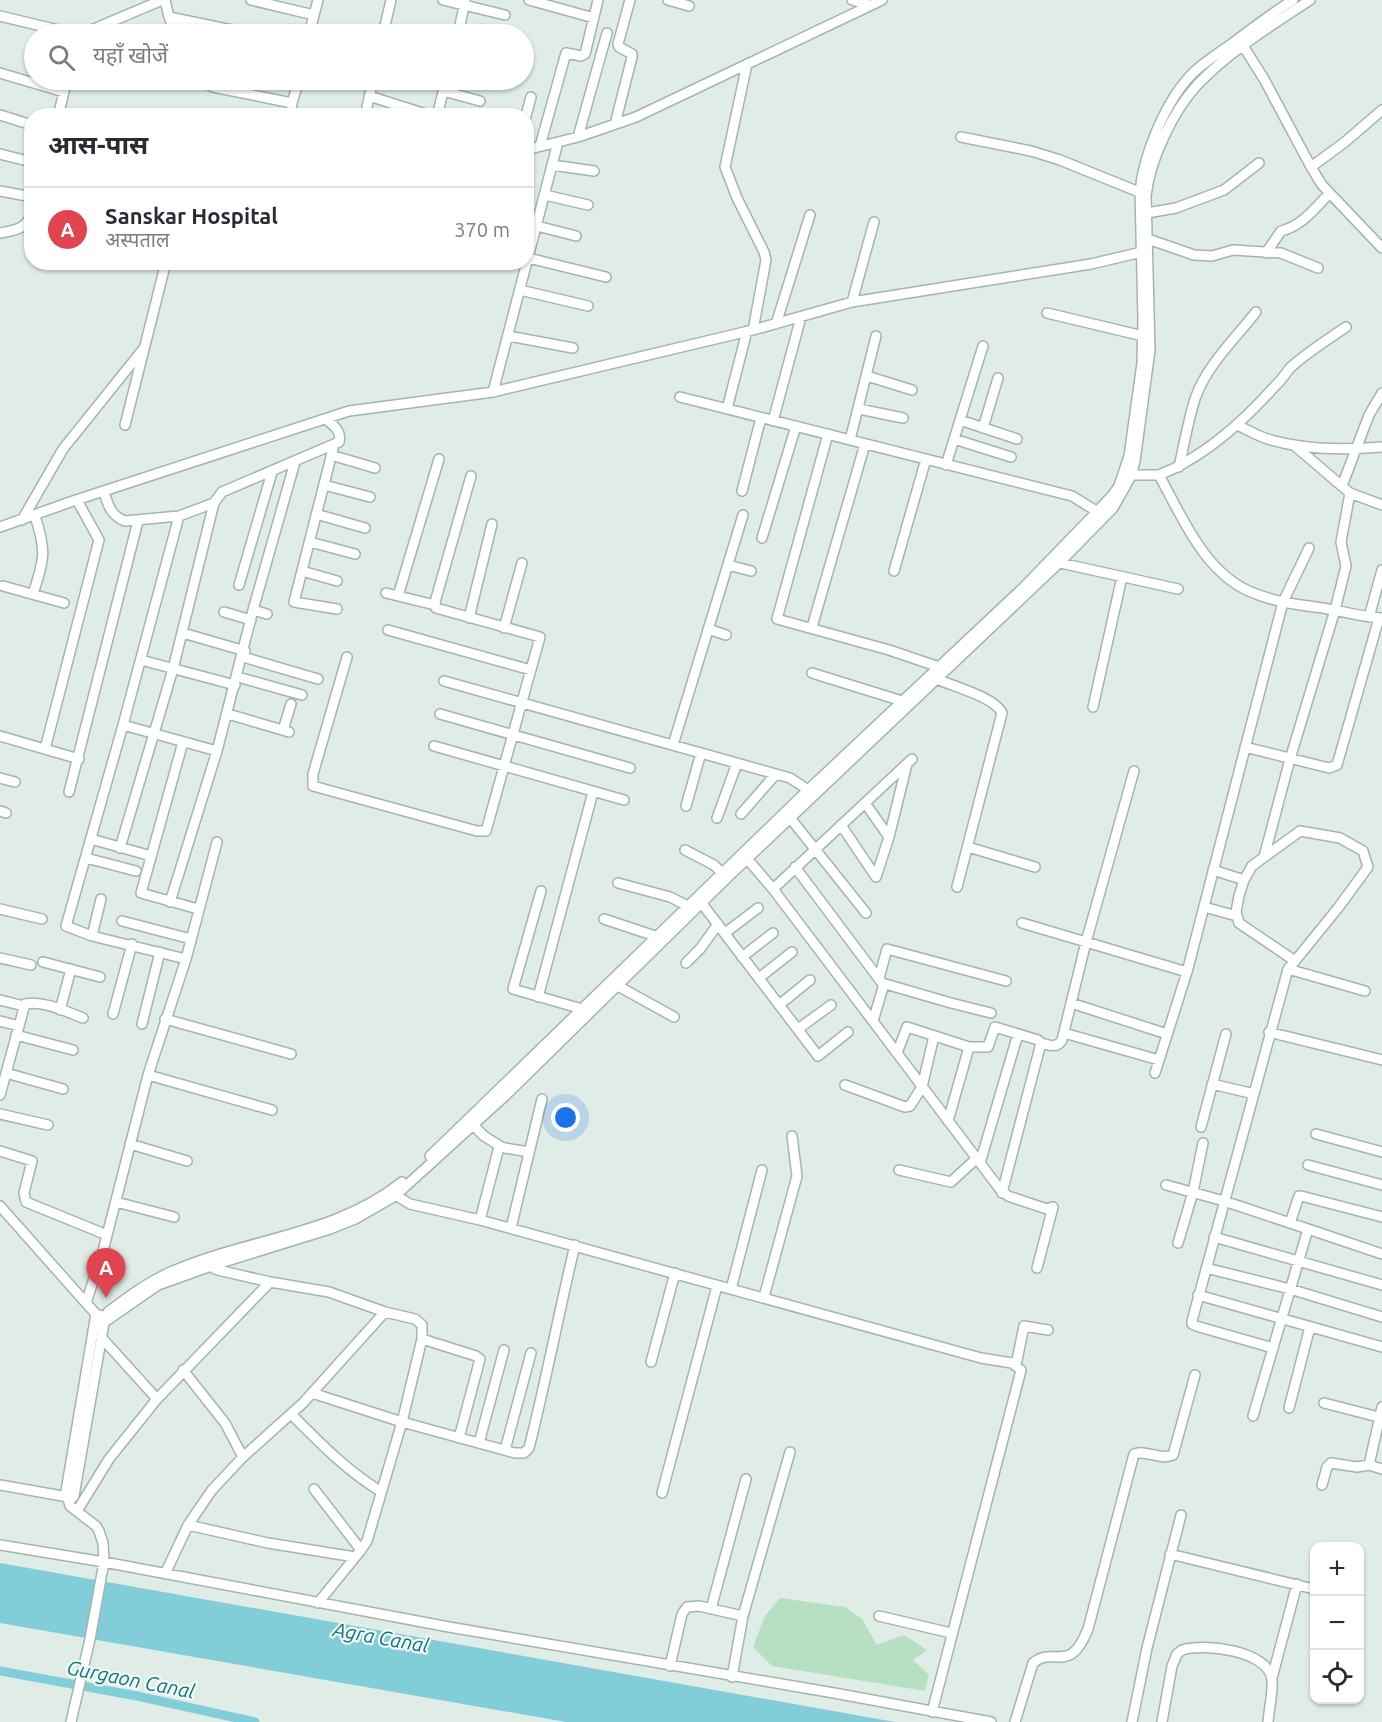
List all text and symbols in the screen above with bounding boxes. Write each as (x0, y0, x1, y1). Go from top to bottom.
search box (24, 24, 534, 90)
icon: search (45, 41, 78, 74)
text: यहाँ खोजें (93, 42, 168, 67)
text: आस-पास (48, 130, 148, 159)
text: Sanskar Hospital (105, 203, 278, 228)
text: A (60, 218, 75, 241)
text: 370 m (454, 218, 510, 241)
text: अस्पताल (105, 228, 170, 251)
your location (551, 1103, 580, 1132)
pin: A (86, 1248, 126, 1298)
map controls (1310, 1542, 1364, 1704)
button: + (1310, 1542, 1364, 1596)
button: − (1310, 1596, 1364, 1650)
water label: Agra Canal (330, 1617, 431, 1657)
button: locate (1310, 1650, 1364, 1704)
water label: Gurgaon Canal (65, 1655, 197, 1703)

